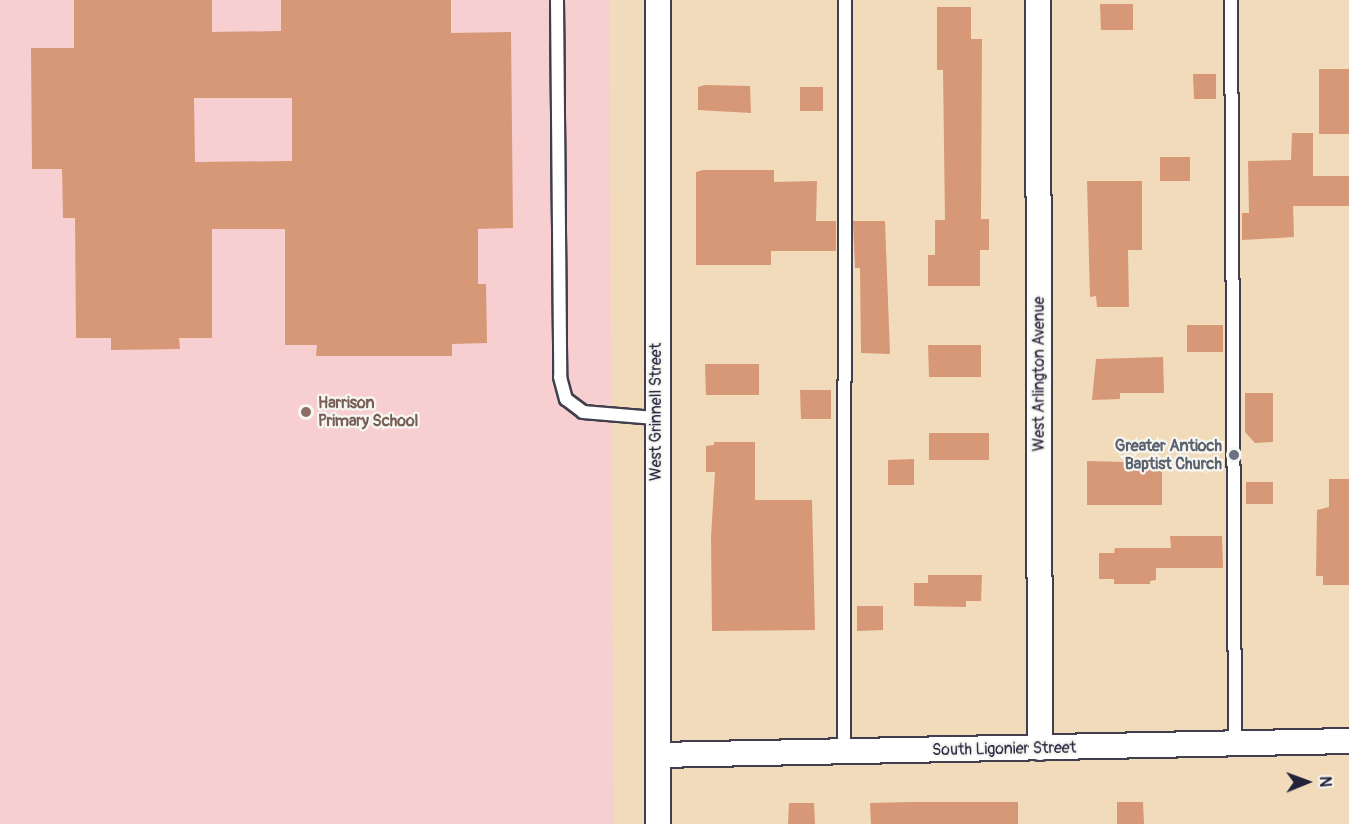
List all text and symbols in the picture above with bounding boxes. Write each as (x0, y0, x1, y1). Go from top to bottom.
street label: West Arlington Avenue (1029, 297, 1049, 451)
street label: West Grinnell Street (646, 343, 666, 481)
place label: Harrison Primary School (318, 393, 418, 431)
marker: Harrison Primary School (299, 405, 313, 419)
place label: Greater Antioch Baptist Church (1115, 436, 1222, 474)
marker: Greater Antioch Baptist Church (1227, 448, 1241, 462)
street label: South Ligonier Street (932, 738, 1076, 760)
north arrow (1277, 752, 1337, 812)
text: N (1315, 776, 1335, 787)

